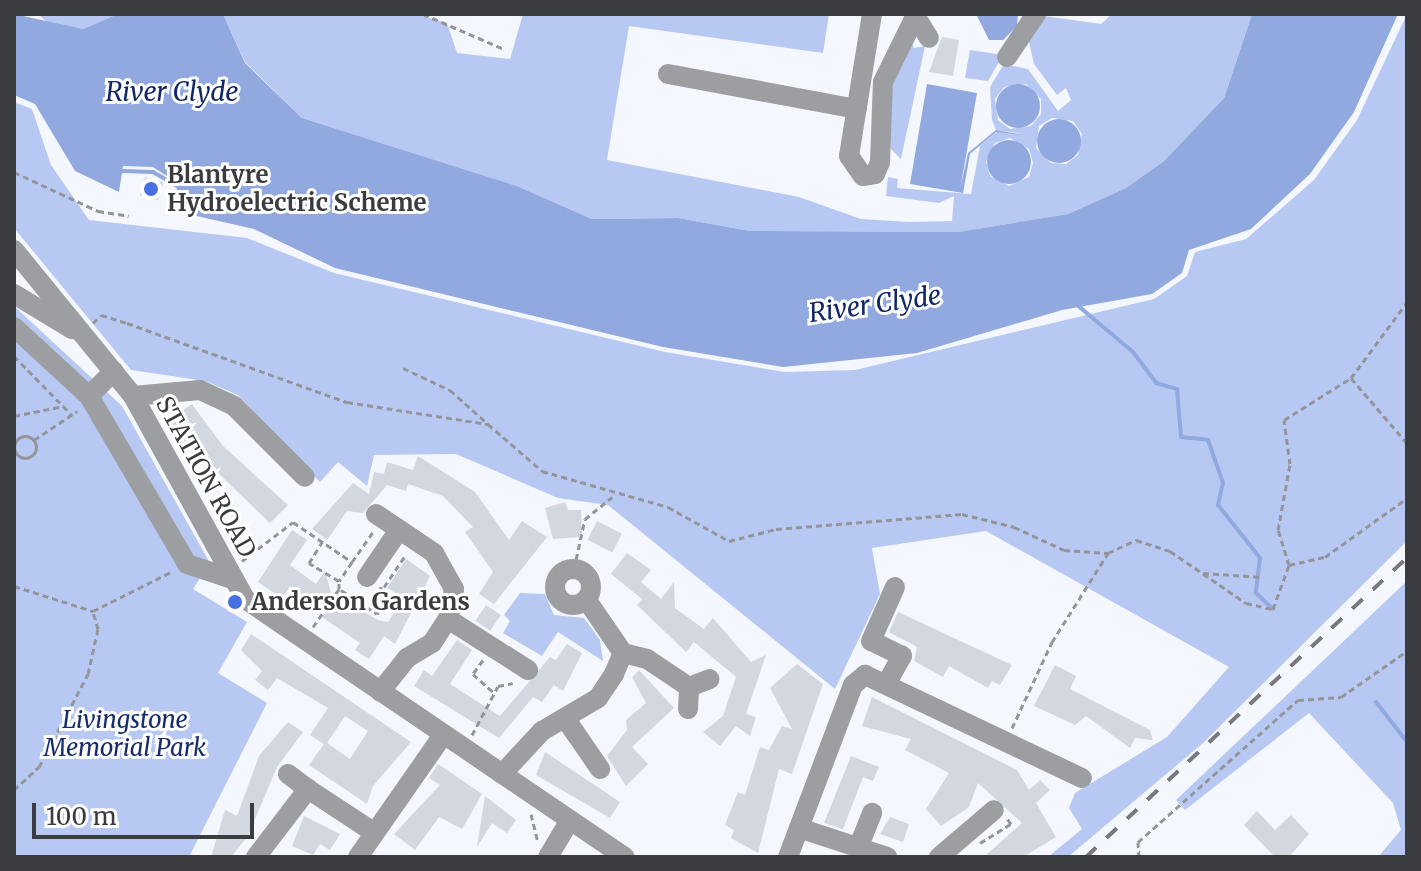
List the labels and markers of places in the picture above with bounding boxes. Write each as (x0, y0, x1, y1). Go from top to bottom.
place label: Blantyre Hydroelectric Scheme (167, 161, 427, 217)
marker: Blantyre Hydroelectric Scheme (142, 180, 160, 198)
place label: Anderson Gardens (251, 588, 470, 616)
marker: Anderson Gardens (226, 593, 244, 611)

